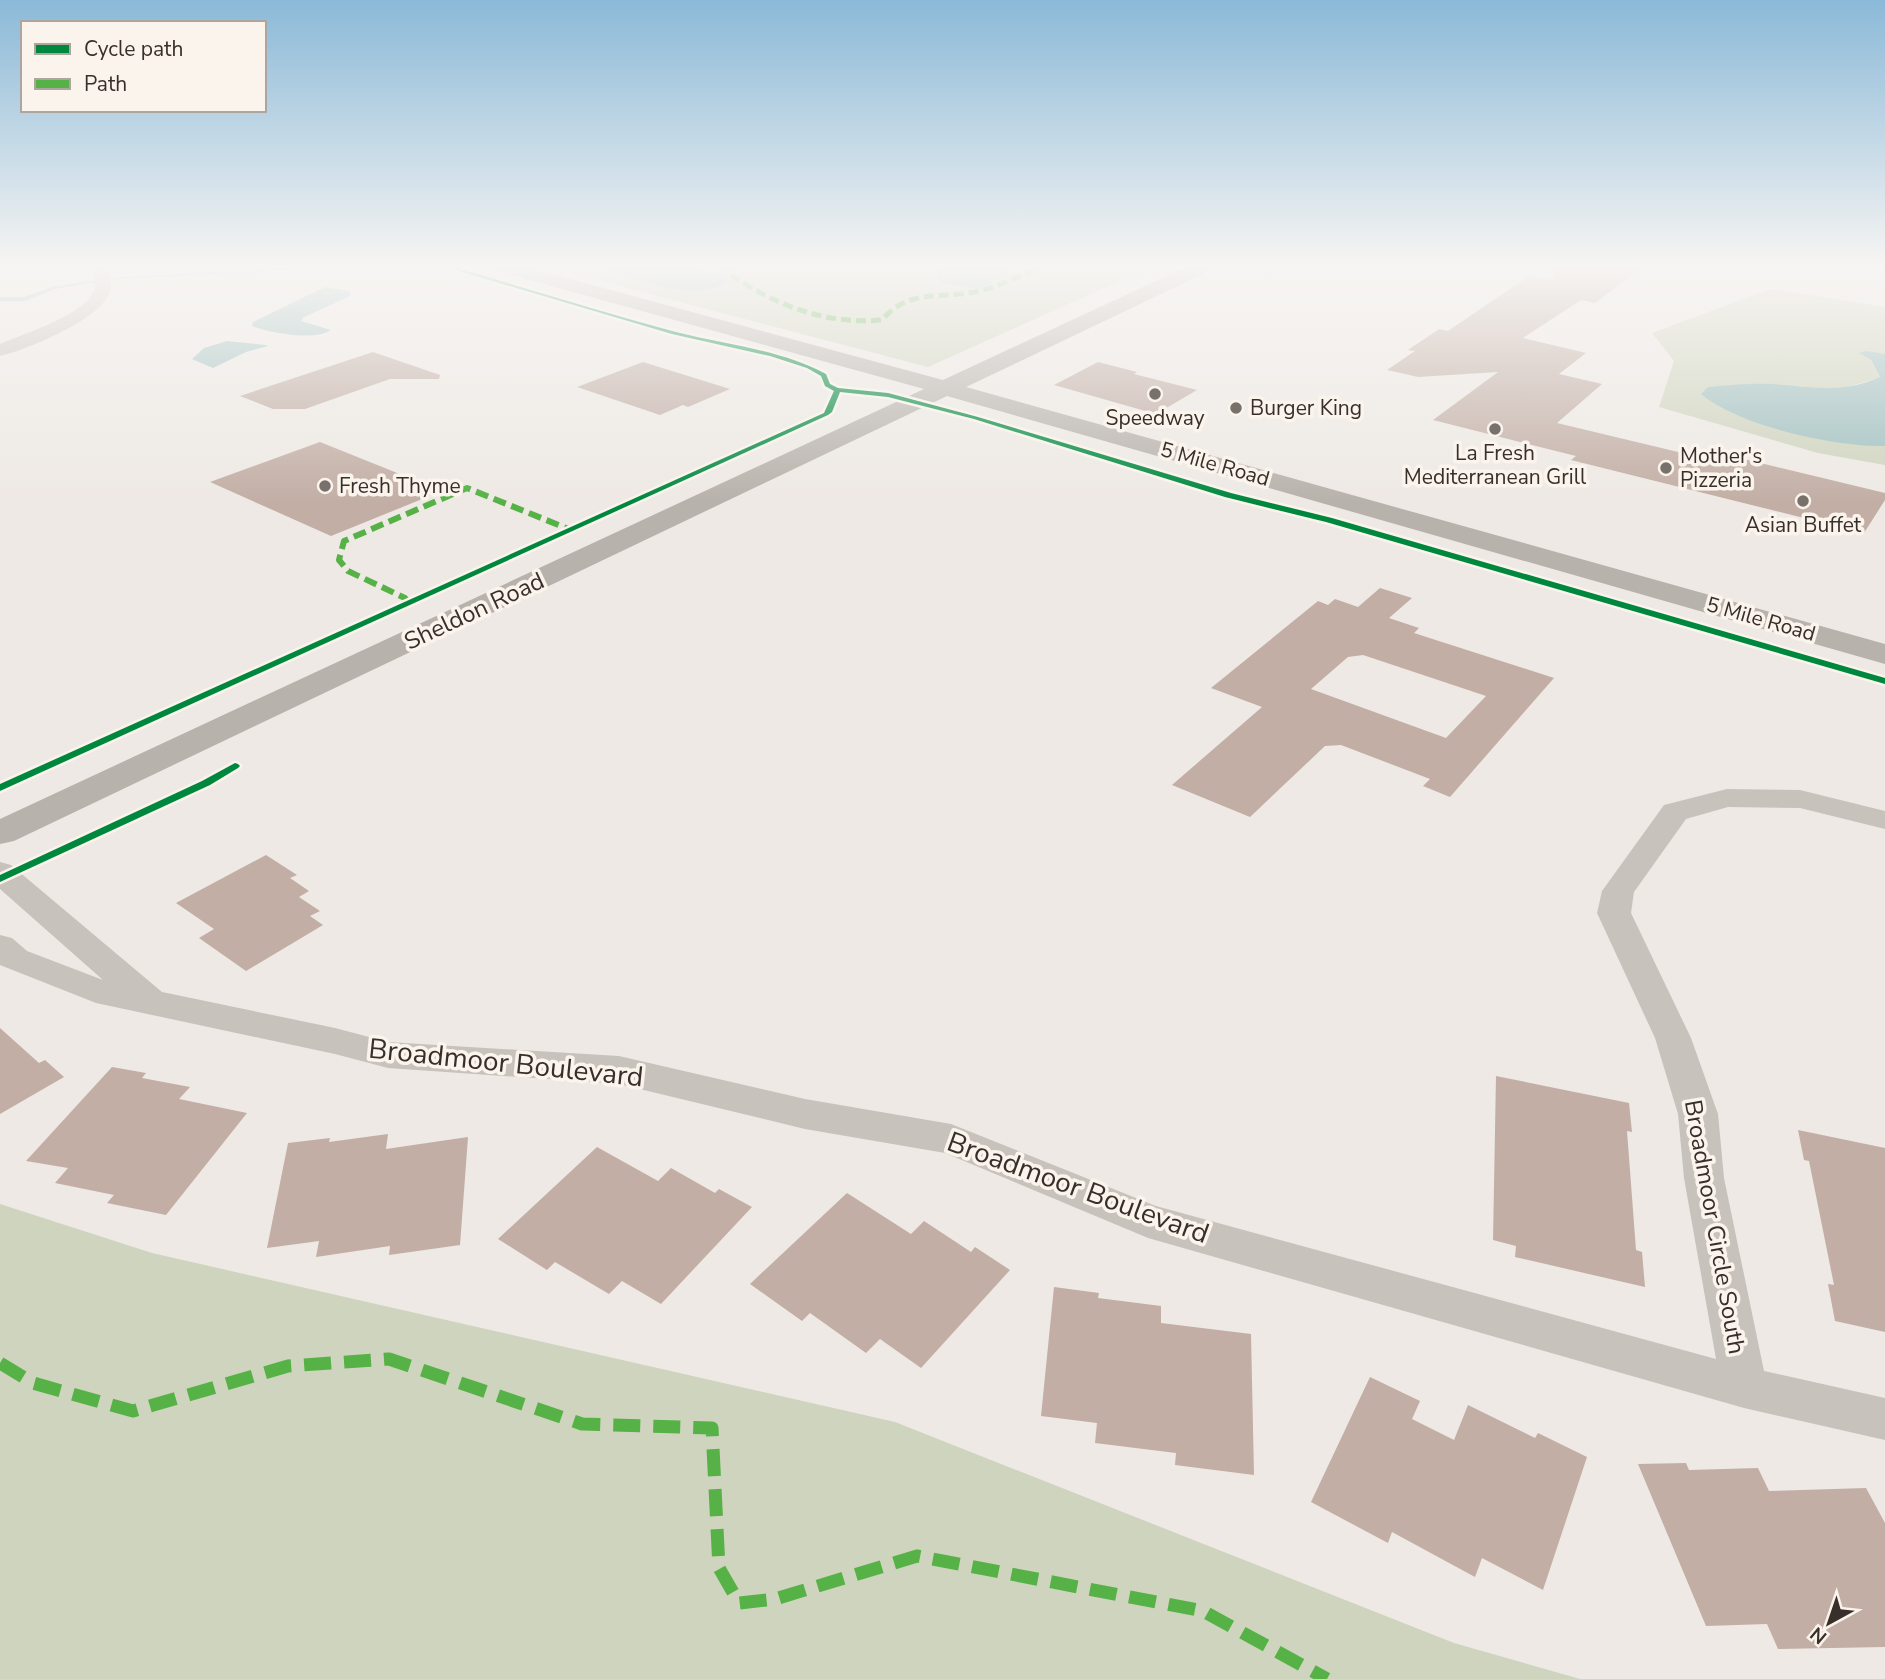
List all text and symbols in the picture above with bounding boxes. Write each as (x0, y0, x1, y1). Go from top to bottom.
legend (21, 21, 266, 112)
text: Cycle path (84, 35, 183, 63)
text: Path (84, 70, 127, 98)
marker: Speedway (1147, 386, 1163, 402)
place label: Burger King (1250, 394, 1362, 422)
marker: Burger King (1228, 400, 1244, 416)
place label: Speedway (1105, 404, 1205, 432)
marker: La Fresh Mediterranean Grill (1487, 421, 1503, 437)
street label: 5 Mile Road (1157, 435, 1273, 493)
place label: La Fresh Mediterranean Grill (1404, 439, 1587, 491)
place label: Mother's Pizzeria (1680, 442, 1762, 494)
marker: Mother's Pizzeria (1658, 460, 1674, 476)
place label: Fresh Thyme (339, 472, 461, 500)
marker: Fresh Thyme (317, 478, 333, 494)
marker: Asian Buffet (1795, 493, 1811, 509)
place label: Asian Buffet (1745, 511, 1862, 539)
street label: Sheldon Road (399, 565, 549, 657)
street label: 5 Mile Road (1703, 590, 1819, 648)
street label: Broadmoor Boulevard (367, 1030, 645, 1096)
street label: Broadmoor Circle South (1677, 1097, 1753, 1357)
street label: Broadmoor Boulevard (942, 1123, 1214, 1253)
north arrow (1794, 1588, 1864, 1658)
text: N (1805, 1621, 1833, 1650)

